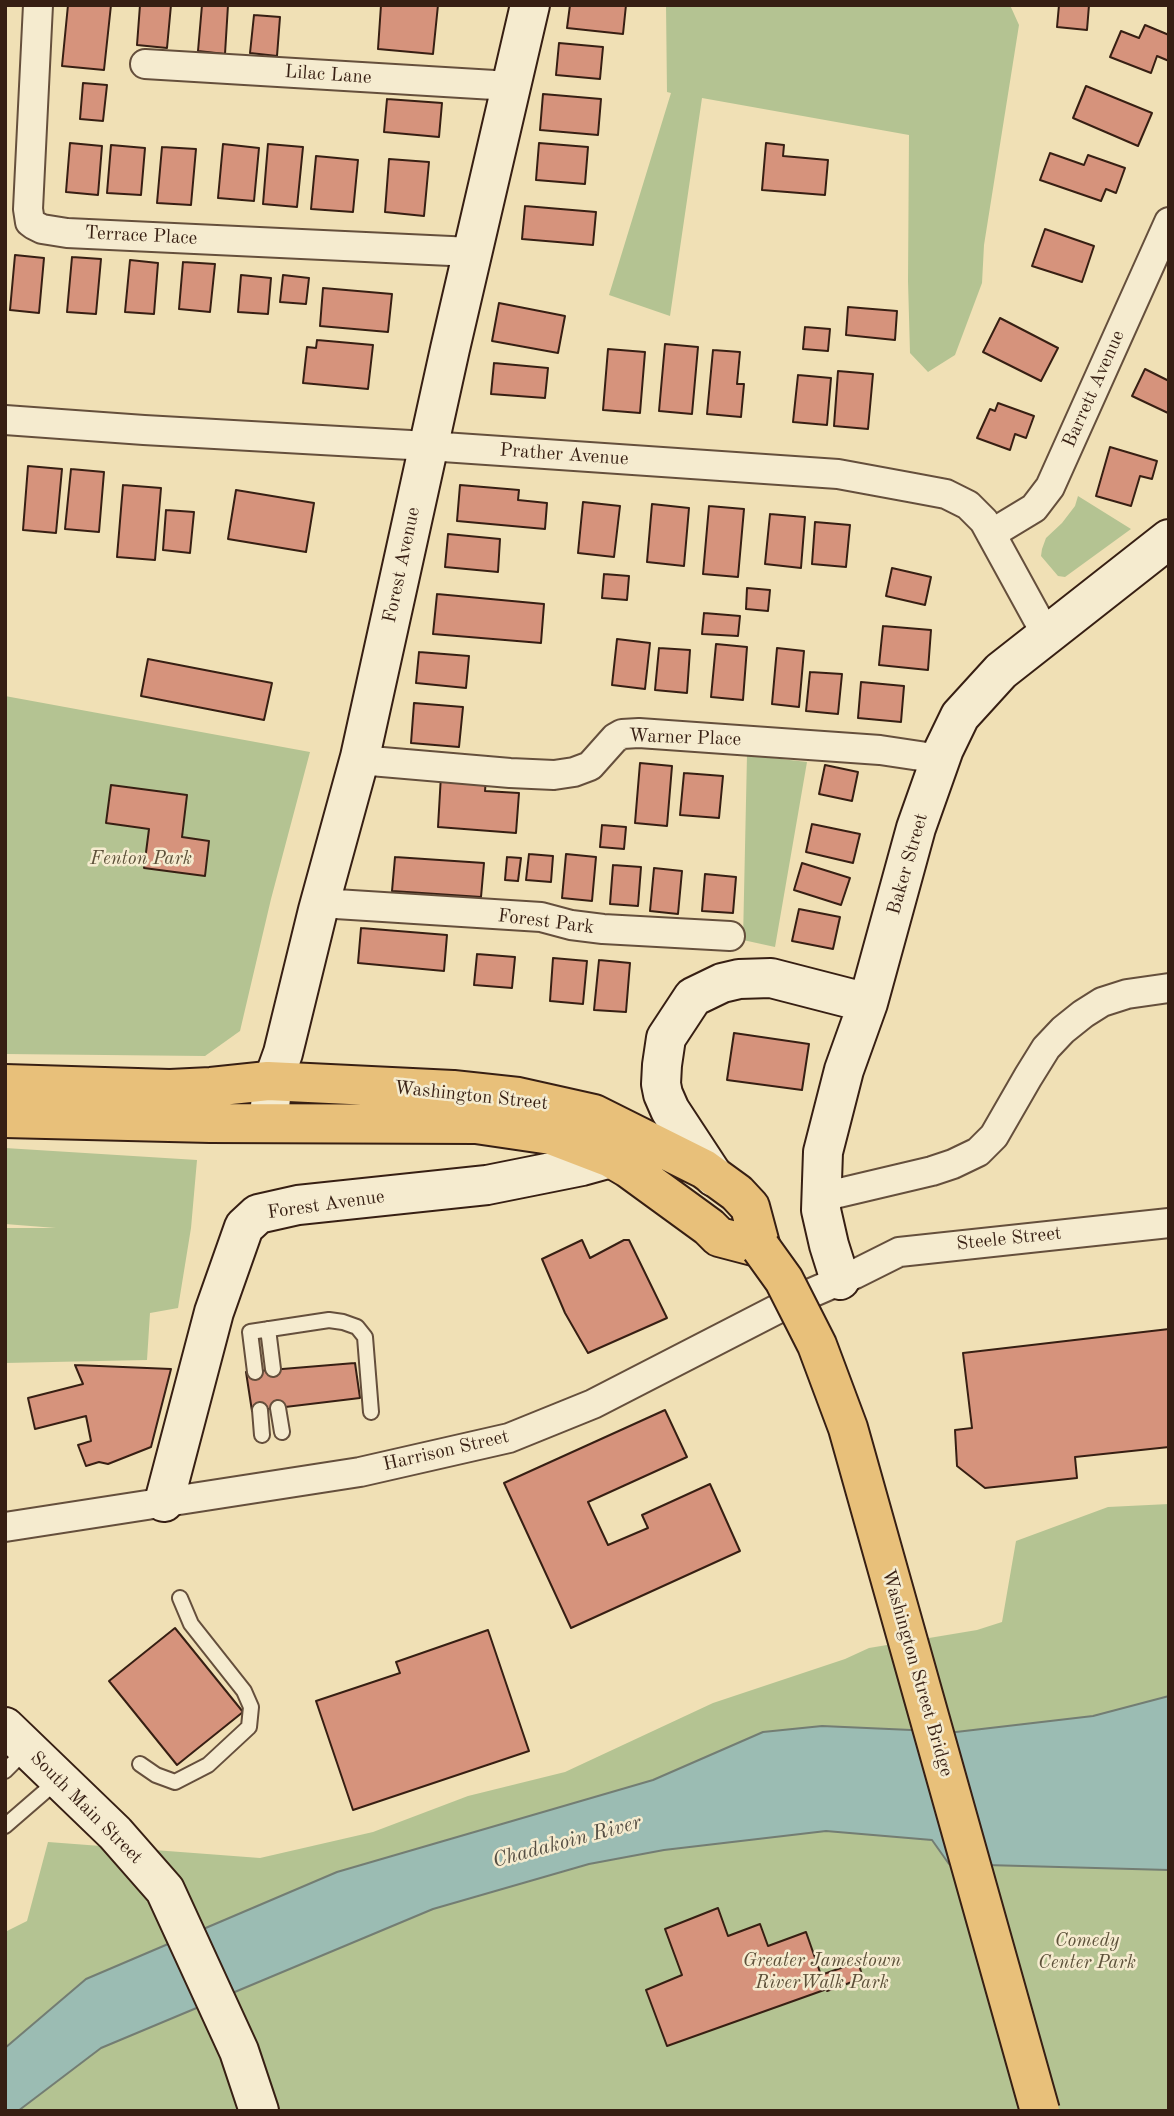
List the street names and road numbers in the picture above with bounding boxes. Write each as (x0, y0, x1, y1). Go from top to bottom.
street label: Lilac Lane (284, 61, 372, 89)
street label: Terrace Place (84, 222, 198, 250)
street label: Barrett Avenue (1058, 327, 1130, 451)
street label: Prather Avenue (499, 439, 629, 471)
street label: Forest Avenue (379, 505, 425, 625)
street label: Warner Place (628, 725, 742, 751)
street label: Baker Street (883, 811, 933, 917)
street label: Forest Park (497, 905, 595, 939)
street label: Washington Street (393, 1077, 549, 1115)
street label: Forest Avenue (266, 1186, 386, 1224)
street label: Steele Street (955, 1222, 1063, 1256)
street label: Harrison Street (381, 1425, 511, 1477)
street label: Washington Street Bridge (876, 1567, 958, 1779)
street label: South Main Street (25, 1747, 147, 1869)

